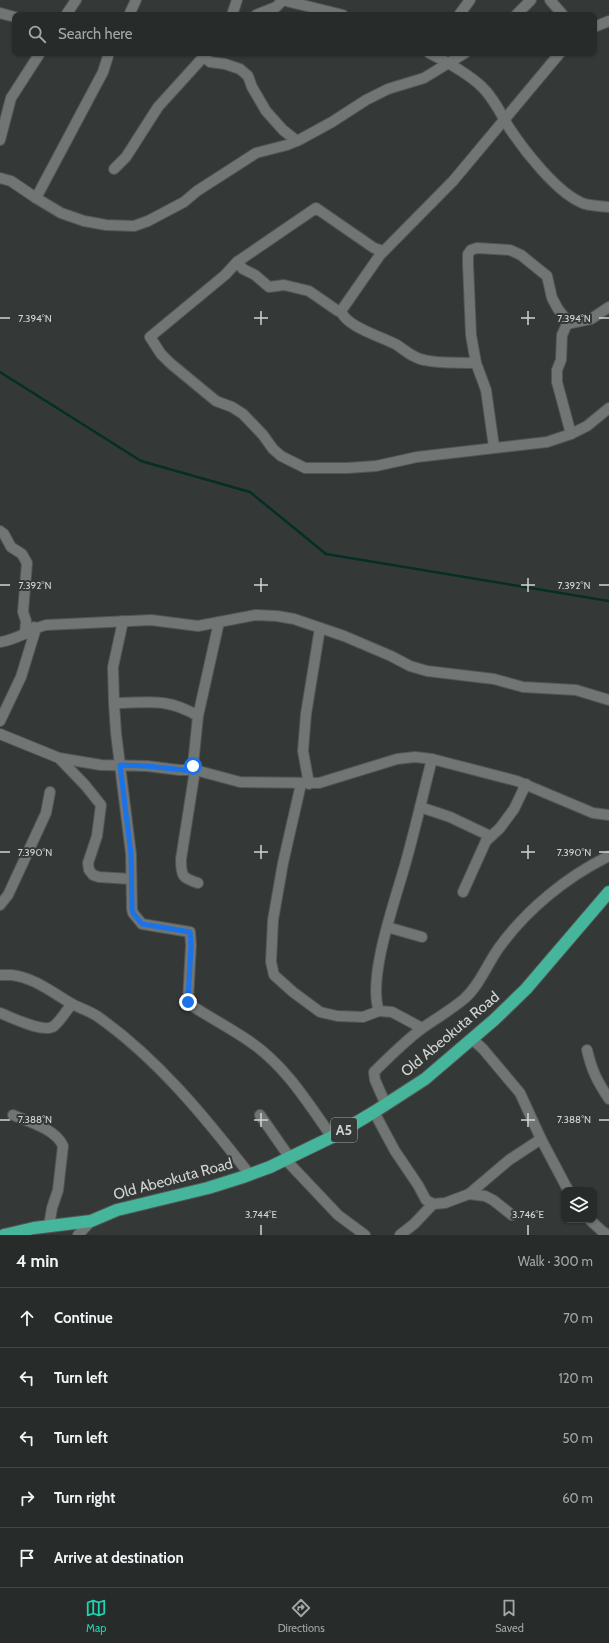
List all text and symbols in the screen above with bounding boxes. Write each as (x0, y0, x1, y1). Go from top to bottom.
search box (12, 12, 597, 56)
icon: search (26, 23, 48, 45)
text: Search here (58, 25, 133, 43)
text: 7.394°N (18, 312, 52, 325)
text: 7.394°N (557, 312, 591, 325)
text: 7.392°N (18, 579, 52, 592)
text: 7.392°N (557, 579, 591, 592)
route start (184, 757, 202, 775)
text: 7.390°N (18, 846, 52, 859)
text: 7.390°N (557, 846, 591, 859)
street label: Old Abeokuta Road (397, 988, 503, 1080)
route end (179, 993, 197, 1011)
text: 7.388°N (18, 1113, 52, 1126)
text: 7.388°N (557, 1113, 591, 1126)
road number: A5 (331, 1118, 357, 1142)
street label: Old Abeokuta Road (111, 1154, 235, 1204)
map controls (561, 1187, 597, 1223)
button: layers (561, 1187, 597, 1223)
text: 3.744°E (245, 1208, 277, 1221)
text: 3.746°E (512, 1208, 544, 1221)
text: 4 min (16, 1251, 59, 1271)
text: Walk · 300 m (518, 1253, 593, 1269)
icon: ahead (16, 1307, 38, 1329)
text: Continue (54, 1309, 113, 1327)
text: 70 m (563, 1310, 593, 1326)
icon: left (16, 1367, 38, 1389)
text: Turn left (54, 1369, 108, 1387)
text: 120 m (559, 1370, 593, 1386)
icon: left (16, 1427, 38, 1449)
text: Turn left (54, 1429, 108, 1447)
text: 50 m (563, 1430, 593, 1446)
icon: right (16, 1487, 38, 1509)
text: Turn right (54, 1489, 115, 1507)
text: 60 m (562, 1490, 593, 1506)
icon: arrive (16, 1547, 38, 1569)
text: Arrive at destination (54, 1549, 184, 1567)
tab: Map (85, 1597, 107, 1635)
tab: Directions (278, 1597, 325, 1635)
tab: Saved (495, 1597, 524, 1635)

